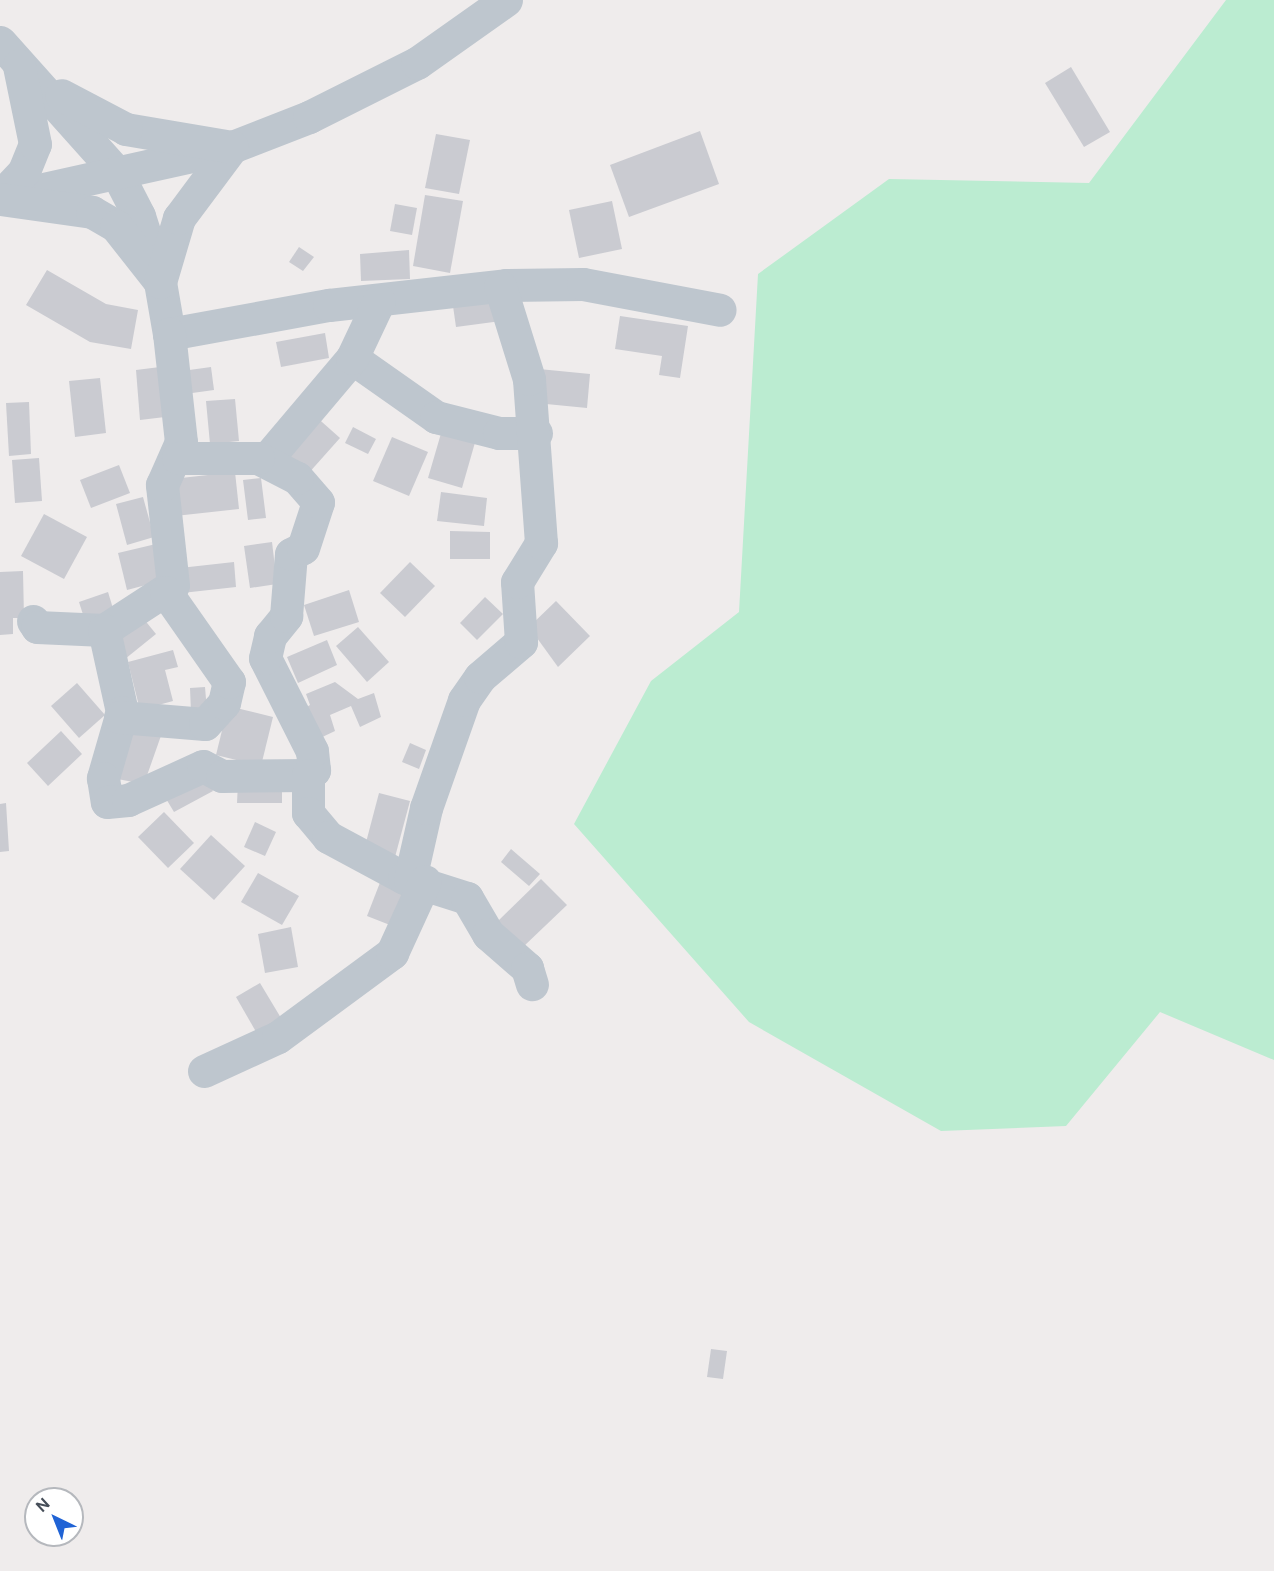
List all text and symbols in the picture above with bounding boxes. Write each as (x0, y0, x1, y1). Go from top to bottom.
north arrow (24, 1487, 84, 1547)
text: N (31, 1493, 54, 1517)

